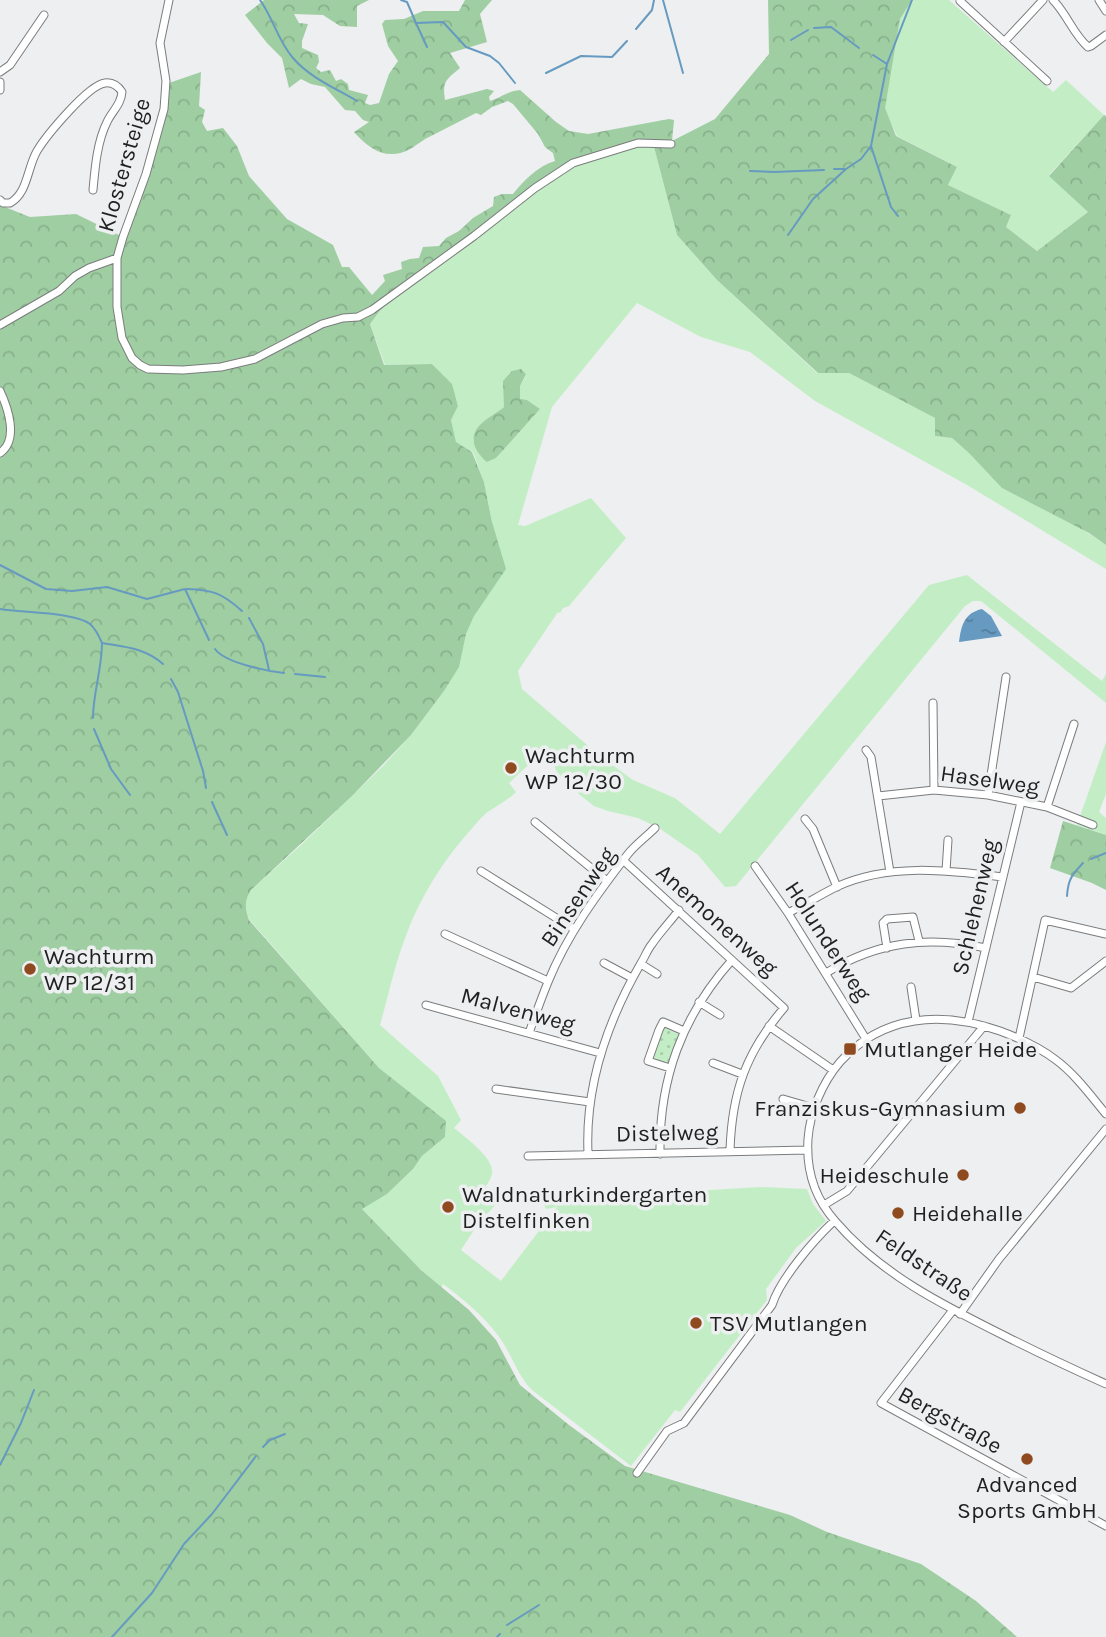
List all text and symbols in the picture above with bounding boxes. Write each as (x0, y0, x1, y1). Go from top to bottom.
street label: Klostersteige (92, 95, 156, 235)
place label: Wachturm WP 12/30 (525, 742, 636, 795)
marker: Wachturm WP 12/30 (503, 760, 519, 776)
street label: Haselweg (939, 760, 1041, 800)
street label: Schlehenweg (946, 836, 1004, 978)
street label: Binsenweg (535, 842, 621, 952)
street label: Anemonenweg (651, 858, 783, 982)
street label: Holunderweg (779, 876, 877, 1006)
place label: Wachturm WP 12/31 (44, 943, 155, 996)
marker: Wachturm WP 12/31 (22, 961, 38, 977)
street label: Malvenweg (458, 982, 578, 1038)
place label: Mutlanger Heide (864, 1036, 1037, 1063)
marker: Mutlanger Heide (842, 1041, 858, 1057)
place label: Franziskus-Gymnasium (754, 1095, 1006, 1122)
marker: Franziskus-Gymnasium (1012, 1100, 1028, 1116)
street label: Distelweg (616, 1119, 718, 1147)
place label: Heideschule (820, 1162, 949, 1189)
marker: Heideschule (955, 1167, 971, 1183)
place label: Waldnaturkindergarten Distelfinken (462, 1181, 707, 1234)
marker: Waldnaturkindergarten Distelfinken (440, 1199, 456, 1215)
place label: Heidehalle (912, 1200, 1023, 1227)
marker: Heidehalle (890, 1205, 906, 1221)
street label: Feldstraße (870, 1223, 978, 1307)
place label: TSV Mutlangen (710, 1310, 868, 1337)
marker: TSV Mutlangen (688, 1315, 704, 1331)
street label: Bergstraße (893, 1380, 1007, 1460)
marker: Advanced Sports GmbH (1019, 1451, 1035, 1467)
place label: Advanced Sports GmbH (957, 1471, 1097, 1524)

